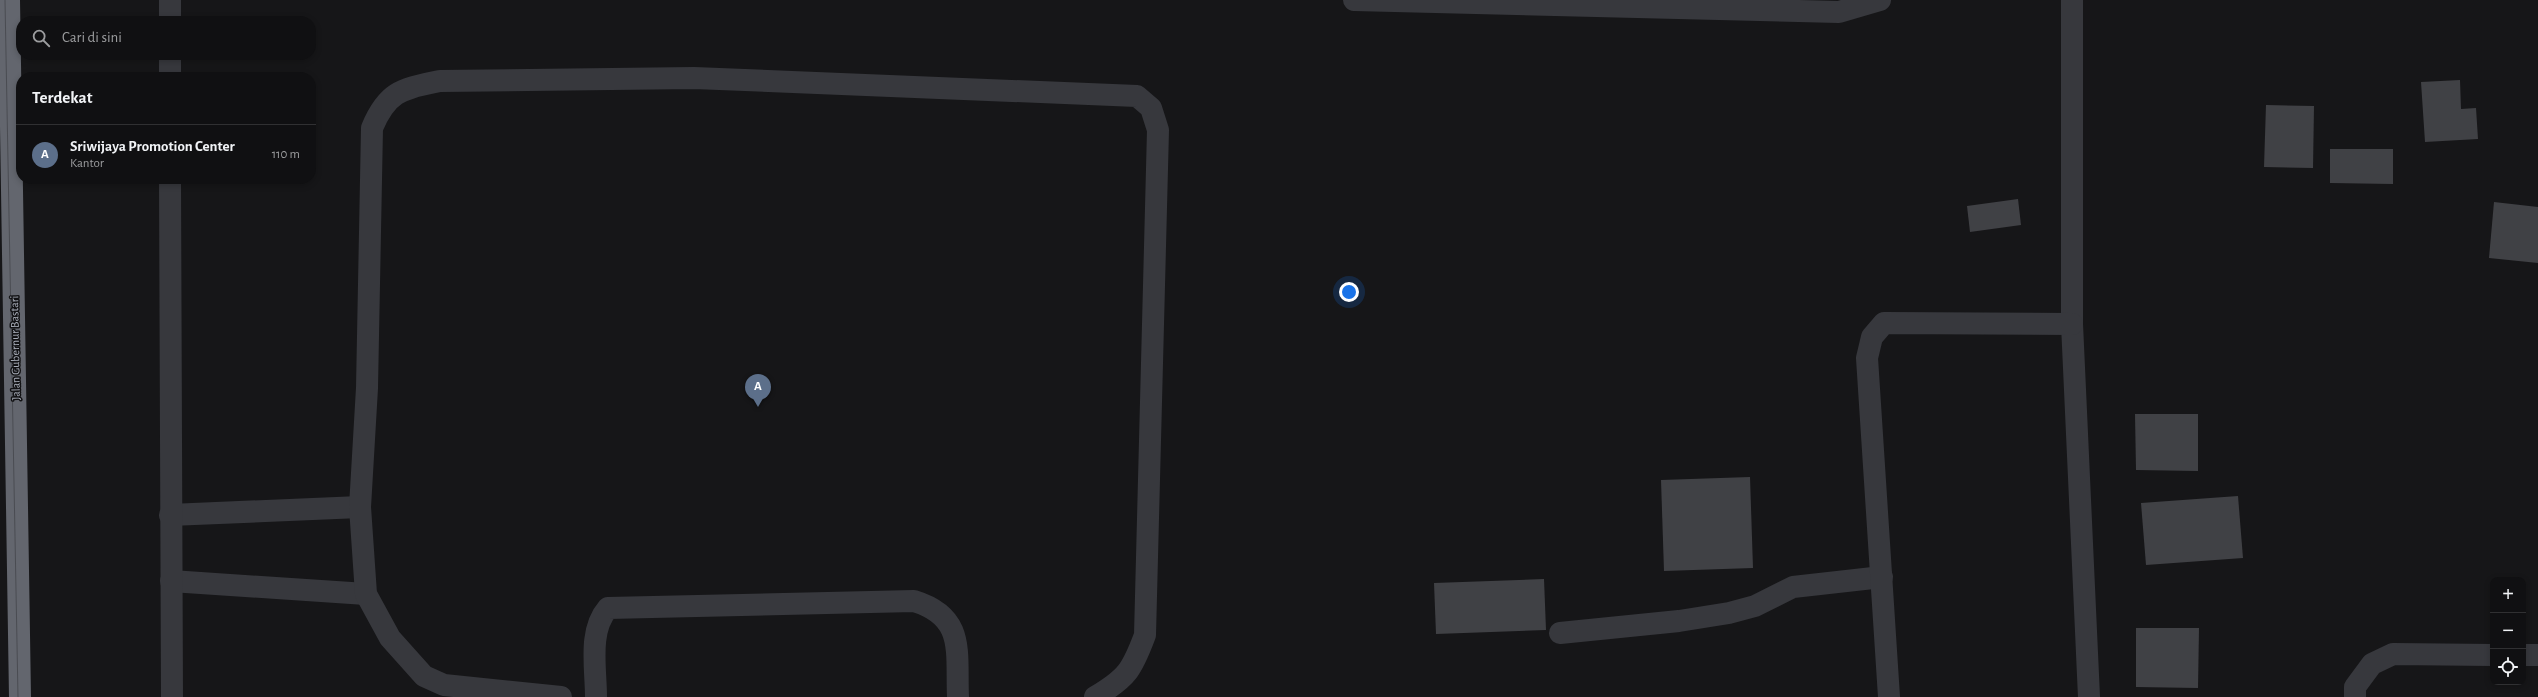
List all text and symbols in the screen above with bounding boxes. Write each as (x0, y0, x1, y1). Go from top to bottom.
search box (16, 16, 316, 60)
icon: search (30, 27, 52, 49)
text: Cari di sini (62, 30, 122, 45)
text: Terdekat (32, 89, 92, 106)
text: Sriwijaya Promotion Center (70, 139, 235, 154)
text: A (41, 148, 49, 161)
text: 110 m (272, 148, 300, 161)
text: Kantor (70, 157, 104, 170)
your location (1339, 282, 1359, 302)
street label: Jalan Gubernur Bastari (8, 296, 22, 400)
pin: A (745, 374, 771, 407)
map controls (2490, 577, 2526, 685)
button: + (2490, 577, 2526, 613)
button: − (2490, 613, 2526, 649)
button: locate (2490, 649, 2526, 685)

